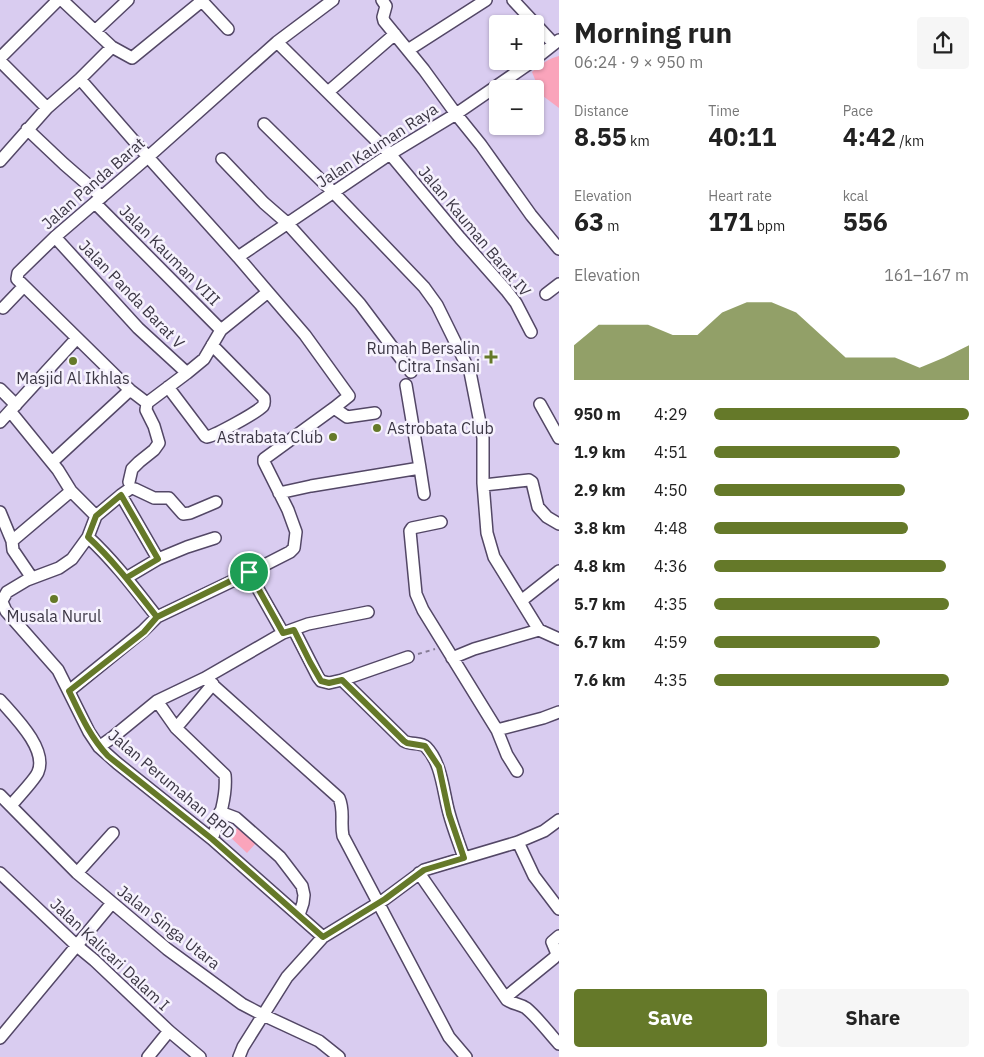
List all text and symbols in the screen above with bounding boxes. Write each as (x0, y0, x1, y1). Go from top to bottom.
text: Morning run (574, 14, 732, 51)
map controls (489, 15, 544, 135)
button: + (489, 15, 544, 70)
button: share (917, 17, 969, 69)
text: 06:24 · 9 × 950 m (574, 52, 703, 72)
button: − (489, 80, 544, 135)
street label: Jalan Kauman Raya (313, 98, 442, 192)
text: Distance (574, 102, 629, 120)
text: Time (708, 102, 740, 120)
text: Pace (843, 102, 873, 120)
text: 8.55 (574, 120, 627, 153)
text: 40:11 (708, 120, 777, 153)
text: 4:42 (843, 120, 896, 153)
text: km (627, 132, 650, 150)
text: /km (896, 132, 924, 150)
street label: Jalan Panda Barat (37, 133, 149, 233)
street label: Jalan Kauman Barat IV (415, 162, 536, 301)
text: Elevation (574, 187, 632, 205)
text: Heart rate (708, 187, 772, 205)
text: kcal (843, 187, 868, 205)
street label: Jalan Kauman VIII (115, 200, 225, 310)
text: 63 (574, 205, 604, 238)
text: 171 (708, 205, 753, 238)
text: 556 (843, 205, 888, 238)
text: m (604, 217, 620, 235)
text: bpm (753, 217, 785, 235)
street label: Jalan Panda Barat V (75, 235, 189, 353)
text: Elevation (574, 265, 640, 285)
text: 161–167 m (884, 265, 969, 285)
place label: Rumah Bersalin Citra Insani (366, 338, 480, 376)
marker: Rumah Bersalin Citra Insani (484, 350, 498, 364)
marker: Masjid Al Ikhlas (67, 355, 79, 367)
place label: Masjid Al Ikhlas (16, 368, 130, 388)
text: 950 m (574, 404, 621, 424)
text: 4:29 (654, 404, 687, 424)
place label: Astrobata Club (387, 418, 494, 438)
marker: Astrobata Club (371, 422, 383, 434)
place label: Astrabata Club (217, 427, 323, 447)
marker: Astrabata Club (327, 431, 339, 443)
text: 1.9 km (574, 442, 625, 462)
text: 4:51 (654, 442, 687, 462)
text: 2.9 km (574, 480, 625, 500)
text: 4:50 (654, 480, 687, 500)
text: 3.8 km (574, 518, 625, 538)
text: 4:48 (654, 518, 687, 538)
pin (228, 551, 270, 593)
text: 4.8 km (574, 556, 625, 576)
text: 4:36 (654, 556, 687, 576)
icon: arrive (235, 558, 263, 586)
marker: Musala Nurul (48, 593, 60, 605)
text: 5.7 km (574, 594, 625, 614)
text: 4:35 (654, 594, 687, 614)
place label: Musala Nurul (7, 606, 101, 626)
text: 6.7 km (574, 632, 625, 652)
text: 4:59 (654, 632, 687, 652)
text: 7.6 km (574, 670, 625, 690)
text: 4:35 (654, 670, 687, 690)
street label: Jalan Perumahan BPD (104, 725, 240, 843)
street label: Jalan Singa Utara (114, 881, 225, 974)
street label: Jalan Kalicari Dalam I (46, 894, 174, 1014)
button: Save (574, 989, 767, 1047)
button: Share (777, 989, 969, 1047)

